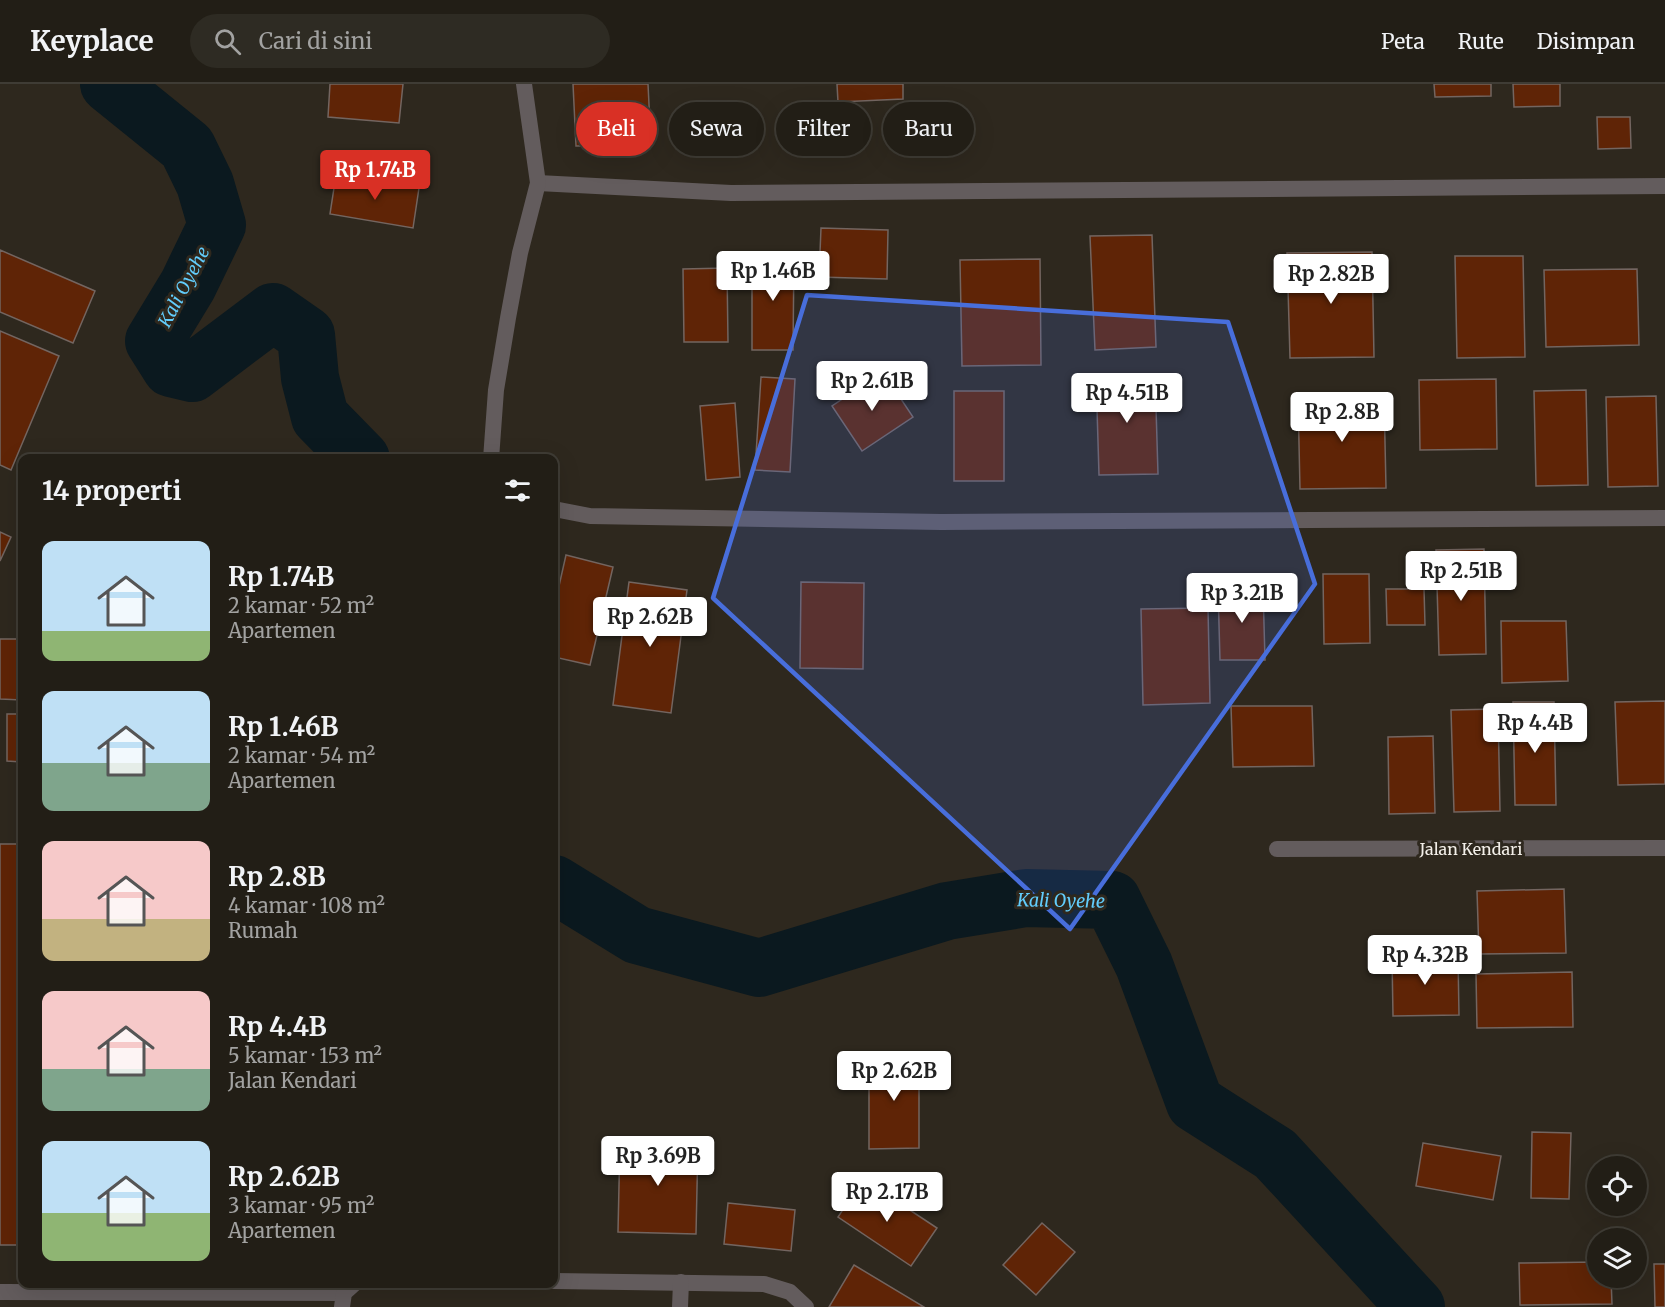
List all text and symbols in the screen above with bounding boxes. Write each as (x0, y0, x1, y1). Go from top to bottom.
search box (190, 14, 610, 68)
text: Keyplace (30, 23, 154, 59)
icon: search (211, 25, 244, 58)
text: Cari di sini (259, 27, 372, 55)
text: Peta (1381, 28, 1425, 55)
text: Rute (1458, 28, 1504, 55)
text: Disimpan (1537, 28, 1635, 55)
chip: Beli (576, 102, 657, 156)
chip: Sewa (669, 102, 764, 156)
chip: Filter (776, 102, 871, 156)
chip: Baru (883, 102, 974, 156)
pin: Rp 1.74B (313, 150, 437, 201)
text: Rp 1.74B (334, 157, 416, 182)
water label: Kali Oyehe (152, 243, 214, 332)
pin: Rp 1.46B (711, 251, 835, 302)
pin: Rp 2.82B (1269, 254, 1393, 305)
text: Rp 1.46B (731, 258, 815, 283)
text: Rp 2.82B (1288, 261, 1374, 286)
pin: Rp 2.61B (810, 361, 934, 412)
text: Rp 2.61B (831, 368, 913, 393)
pin: Rp 4.51B (1065, 373, 1189, 424)
text: Rp 4.51B (1085, 380, 1169, 405)
pin: Rp 2.8B (1287, 392, 1397, 443)
text: Rp 2.8B (1304, 399, 1380, 424)
text: 14 properti (42, 474, 182, 507)
icon: filters (501, 474, 534, 507)
pin: Rp 2.51B (1399, 551, 1523, 602)
text: Rp 2.51B (1420, 558, 1502, 583)
text: Rp 1.74B (228, 560, 334, 593)
icon: home (90, 565, 162, 637)
pin: Rp 3.21B (1180, 573, 1304, 624)
text: Rp 3.21B (1201, 580, 1283, 605)
text: 2 kamar · 52 m² (228, 593, 374, 618)
pin: Rp 2.62B (588, 597, 712, 648)
text: Rp 2.62B (607, 604, 693, 629)
text: Apartemen (228, 618, 335, 643)
pin: Rp 4.4B (1480, 703, 1590, 754)
text: Rp 1.46B (228, 710, 338, 743)
text: Rp 4.4B (1497, 710, 1573, 735)
icon: home (90, 715, 162, 787)
text: 2 kamar · 54 m² (228, 743, 375, 768)
text: Apartemen (228, 768, 335, 793)
street label: Jalan Kendari (1419, 839, 1522, 859)
text: Rp 2.8B (228, 860, 326, 893)
icon: home (90, 865, 162, 937)
water label: Kali Oyehe (1016, 888, 1105, 913)
text: 4 kamar · 108 m² (228, 893, 385, 918)
text: Rumah (228, 918, 298, 943)
pin: Rp 4.32B (1363, 935, 1487, 986)
text: Rp 4.32B (1382, 942, 1468, 967)
text: Rp 4.4B (228, 1010, 327, 1043)
icon: home (90, 1015, 162, 1087)
text: 5 kamar · 153 m² (228, 1043, 382, 1068)
pin: Rp 2.62B (832, 1051, 956, 1102)
text: Rp 2.62B (851, 1058, 937, 1083)
text: Jalan Kendari (228, 1068, 357, 1093)
pin: Rp 3.69B (596, 1136, 720, 1187)
text: Rp 3.69B (615, 1143, 701, 1168)
map controls (1587, 1156, 1647, 1288)
button: locate (1587, 1156, 1647, 1216)
text: Rp 2.62B (228, 1160, 340, 1193)
icon: home (90, 1165, 162, 1237)
pin: Rp 2.17B (825, 1172, 949, 1223)
text: Rp 2.17B (846, 1179, 928, 1204)
text: 3 kamar · 95 m² (228, 1193, 374, 1218)
text: Apartemen (228, 1218, 335, 1243)
button: layers (1587, 1228, 1647, 1288)

